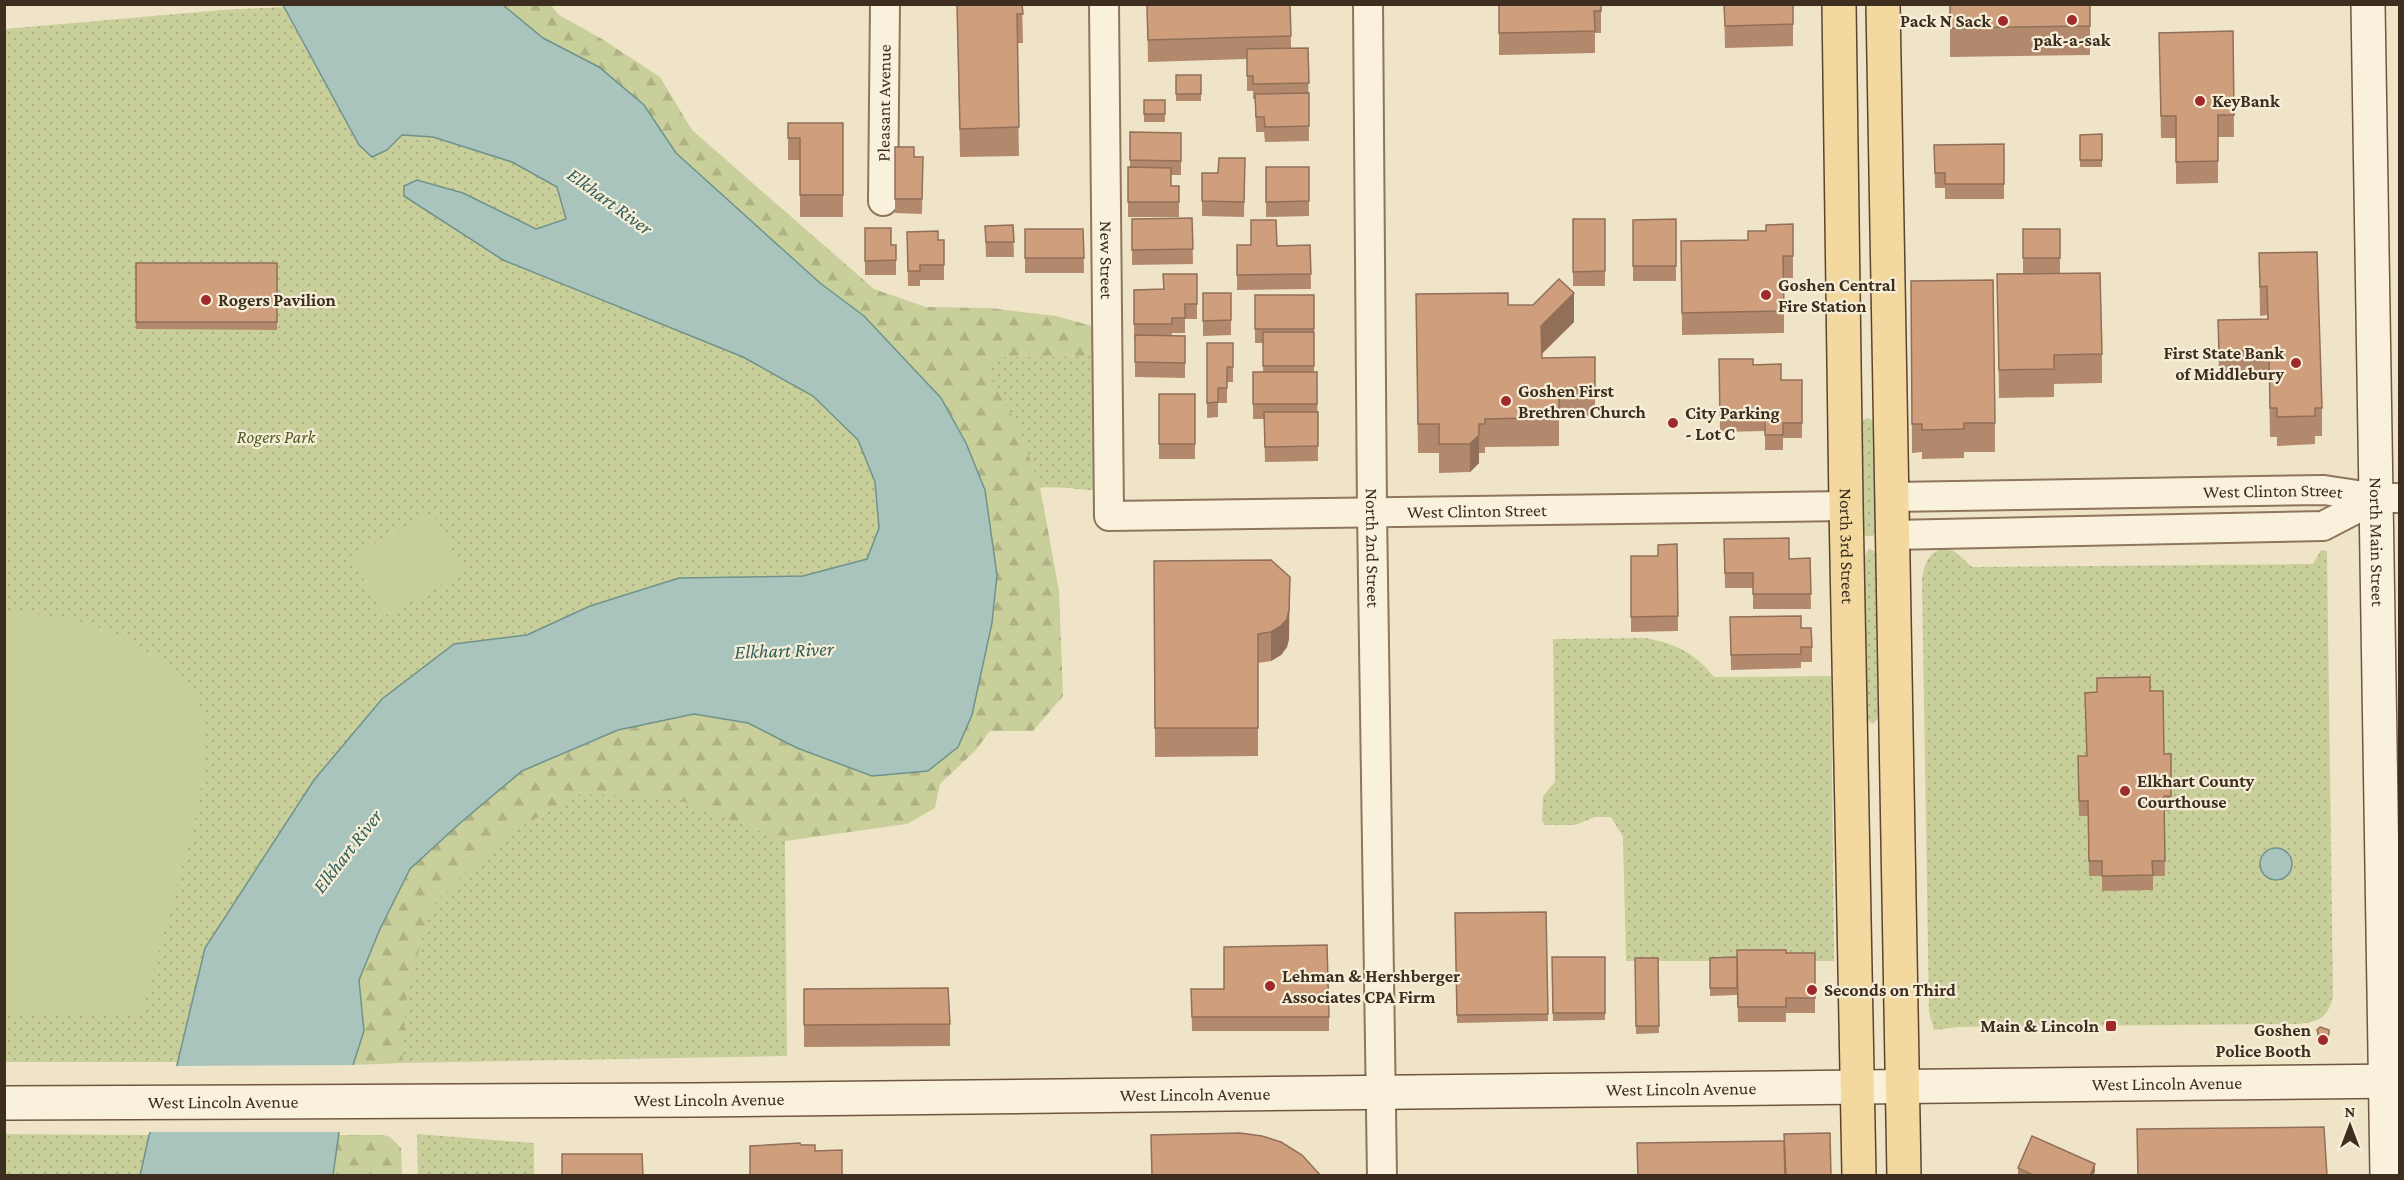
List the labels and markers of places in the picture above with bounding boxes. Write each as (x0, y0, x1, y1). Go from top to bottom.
place label: Pack N Sack (1900, 11, 1991, 31)
marker: pak-a-sak (2065, 13, 2079, 27)
marker: Pack N Sack (1996, 14, 2010, 28)
place label: pak-a-sak (2034, 30, 2111, 50)
place label: KeyBank (2212, 91, 2280, 111)
marker: KeyBank (2193, 94, 2207, 108)
place label: Goshen Central Fire Station (1778, 275, 1896, 316)
marker: Goshen Central Fire Station (1759, 288, 1773, 302)
place label: Rogers Pavilion (218, 290, 337, 310)
marker: Rogers Pavilion (199, 293, 213, 307)
place label: First State Bank of Middlebury (2164, 343, 2284, 384)
marker: First State Bank of Middlebury (2289, 356, 2303, 370)
place label: Goshen First Brethren Church (1518, 381, 1647, 422)
marker: Goshen First Brethren Church (1499, 394, 1513, 408)
place label: City Parking - Lot C (1685, 403, 1780, 444)
marker: City Parking - Lot C (1666, 416, 1680, 430)
place label: Elkhart County Courthouse (2137, 771, 2255, 812)
marker: Elkhart County Courthouse (2118, 784, 2132, 798)
place label: Lehman & Hershberger Associates CPA Firm (1281, 966, 1460, 1007)
marker: Lehman & Hershberger Associates CPA Firm (1263, 979, 1277, 993)
place label: Seconds on Third (1824, 980, 1956, 1000)
marker: Seconds on Third (1805, 983, 1819, 997)
place label: Main & Lincoln (1980, 1016, 2100, 1036)
marker: Main & Lincoln (2104, 1019, 2118, 1033)
place label: Goshen Police Booth (2216, 1020, 2312, 1061)
marker: Goshen Police Booth (2316, 1033, 2330, 1047)

